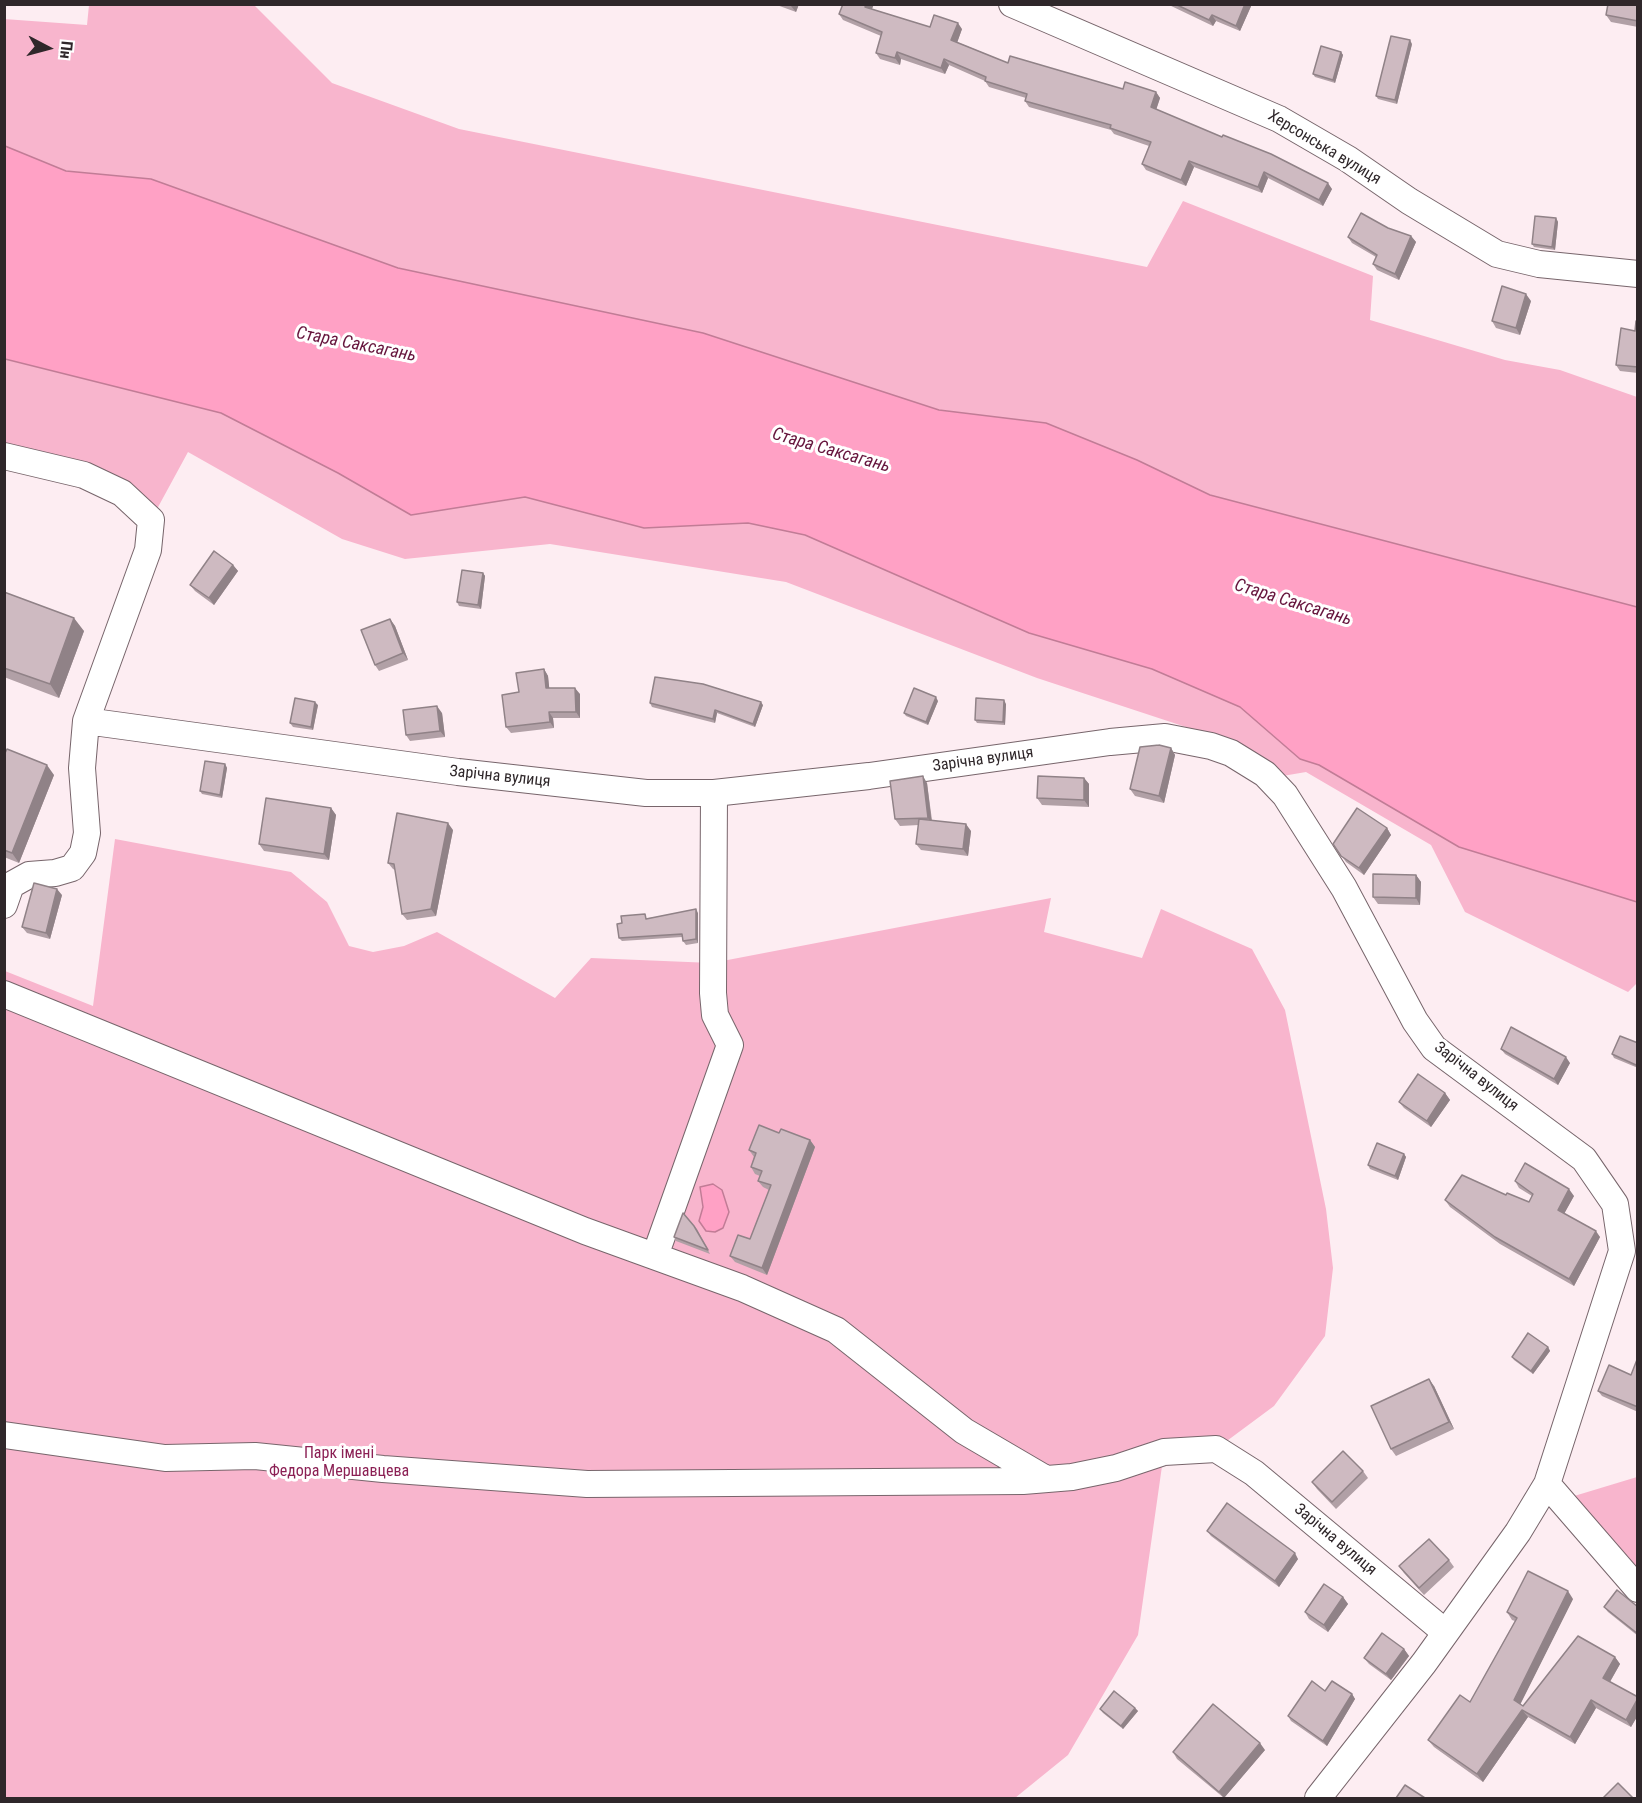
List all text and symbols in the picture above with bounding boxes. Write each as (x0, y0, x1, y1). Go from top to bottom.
north arrow (18, 18, 78, 78)
text: Пн (56, 40, 77, 60)
street label: Херсонська вулиця (1264, 107, 1384, 189)
water label: Стара Саксагань (294, 323, 418, 367)
water label: Стара Саксагань (770, 424, 892, 478)
water label: Стара Саксагань (1232, 575, 1354, 631)
street label: Зарічна вулиця (931, 743, 1035, 777)
street label: Зарічна вулиця (449, 762, 551, 792)
street label: Зарічна вулиця (1430, 1038, 1522, 1116)
park label: Парк імені Федора Мершавцева (269, 1444, 409, 1482)
street label: Зарічна вулиця (1290, 1500, 1380, 1580)

